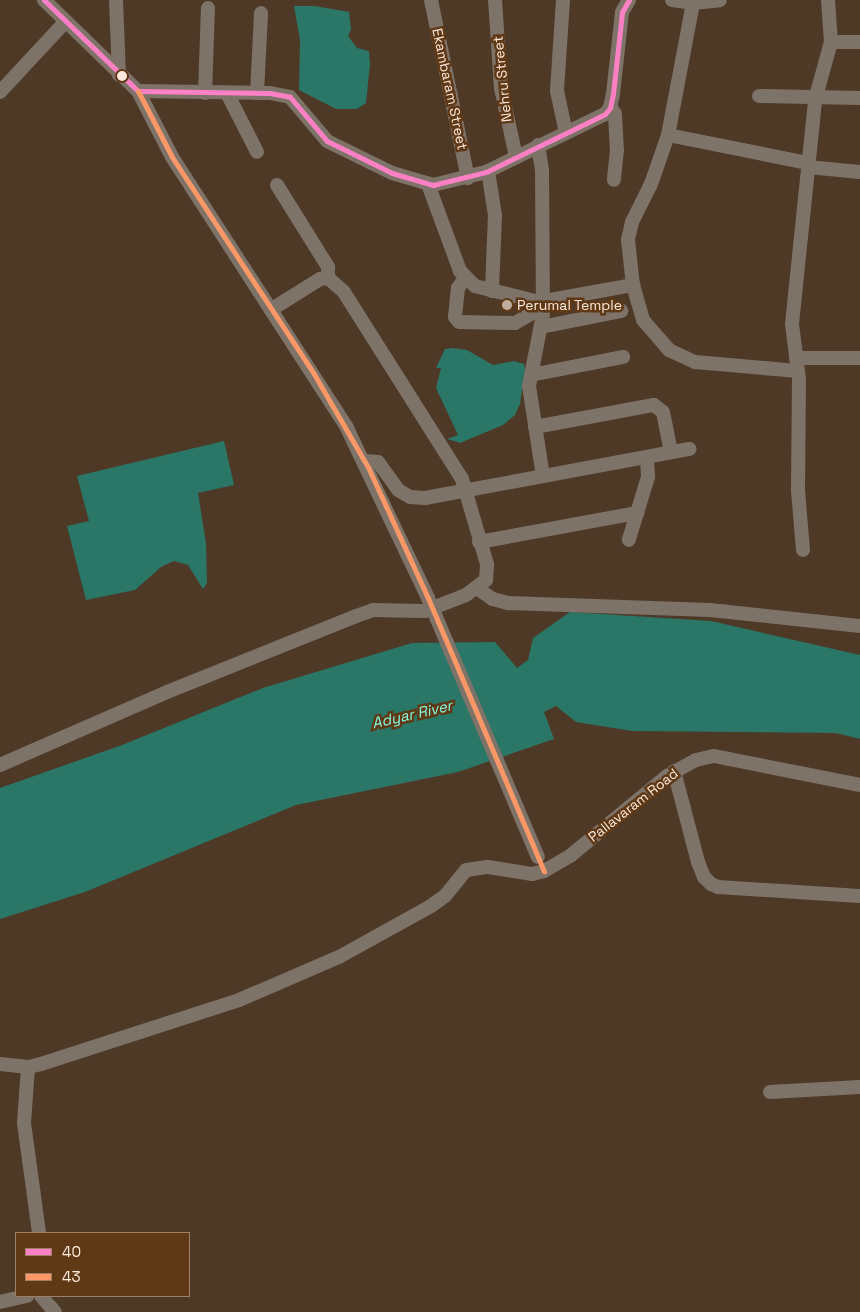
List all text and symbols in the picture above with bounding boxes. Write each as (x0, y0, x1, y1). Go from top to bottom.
street label: Ekambaram Street (429, 27, 471, 151)
street label: Nehru Street (489, 35, 515, 123)
unlabelled marker (117, 71, 127, 81)
place label: Perumal Temple (517, 297, 622, 313)
marker: Perumal Temple (501, 299, 513, 311)
water label: Adyar River (370, 696, 454, 732)
street label: Pallavaram Road (585, 765, 681, 845)
legend (15, 1232, 190, 1297)
text: 40 (62, 1242, 81, 1261)
text: 43 (62, 1267, 80, 1286)

